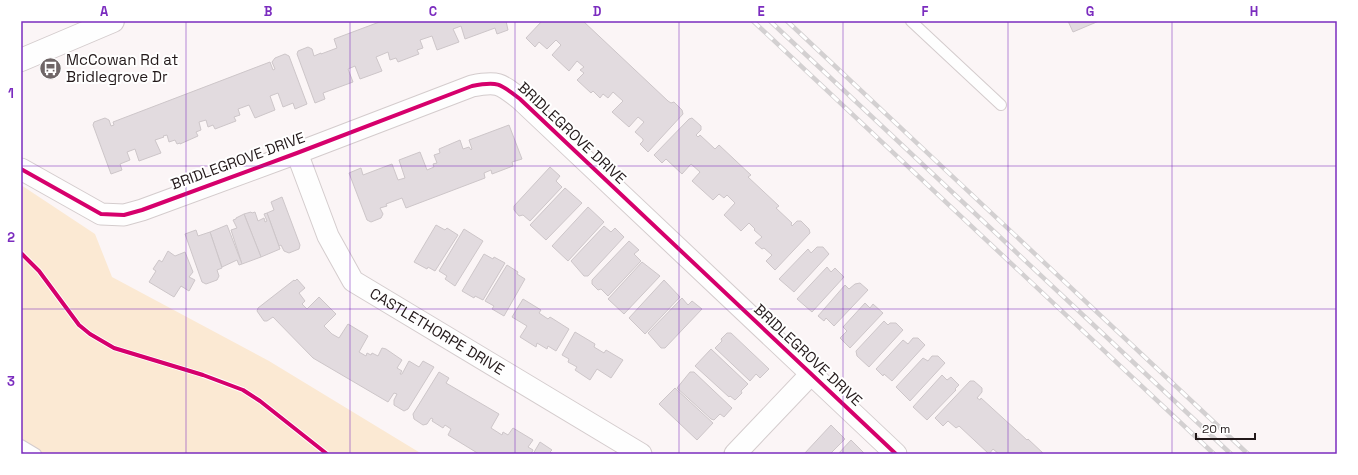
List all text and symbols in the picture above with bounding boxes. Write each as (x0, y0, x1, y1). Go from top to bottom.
text: A (100, 3, 109, 20)
text: B (264, 3, 273, 20)
text: C (429, 3, 437, 20)
text: D (593, 3, 602, 20)
text: E (757, 3, 765, 20)
text: F (922, 3, 929, 20)
text: G (1086, 3, 1094, 20)
text: H (1250, 3, 1258, 20)
place label: McCowan Rd at Bridlegrove Dr (66, 50, 178, 86)
bus stop icon: McCowan Rd at Bridlegrove Dr (38, 56, 64, 82)
street label: BRIDLEGROVE DRIVE (514, 78, 630, 188)
text: 1 (8, 85, 14, 102)
street label: BRIDLEGROVE DRIVE (168, 127, 307, 194)
text: 2 (7, 229, 15, 246)
street label: CASTLETHORPE DRIVE (366, 283, 508, 379)
street label: BRIDLEGROVE DRIVE (750, 300, 866, 410)
text: 3 (7, 373, 15, 390)
scale bar (1196, 415, 1255, 441)
text: 20 m (1202, 421, 1230, 437)

